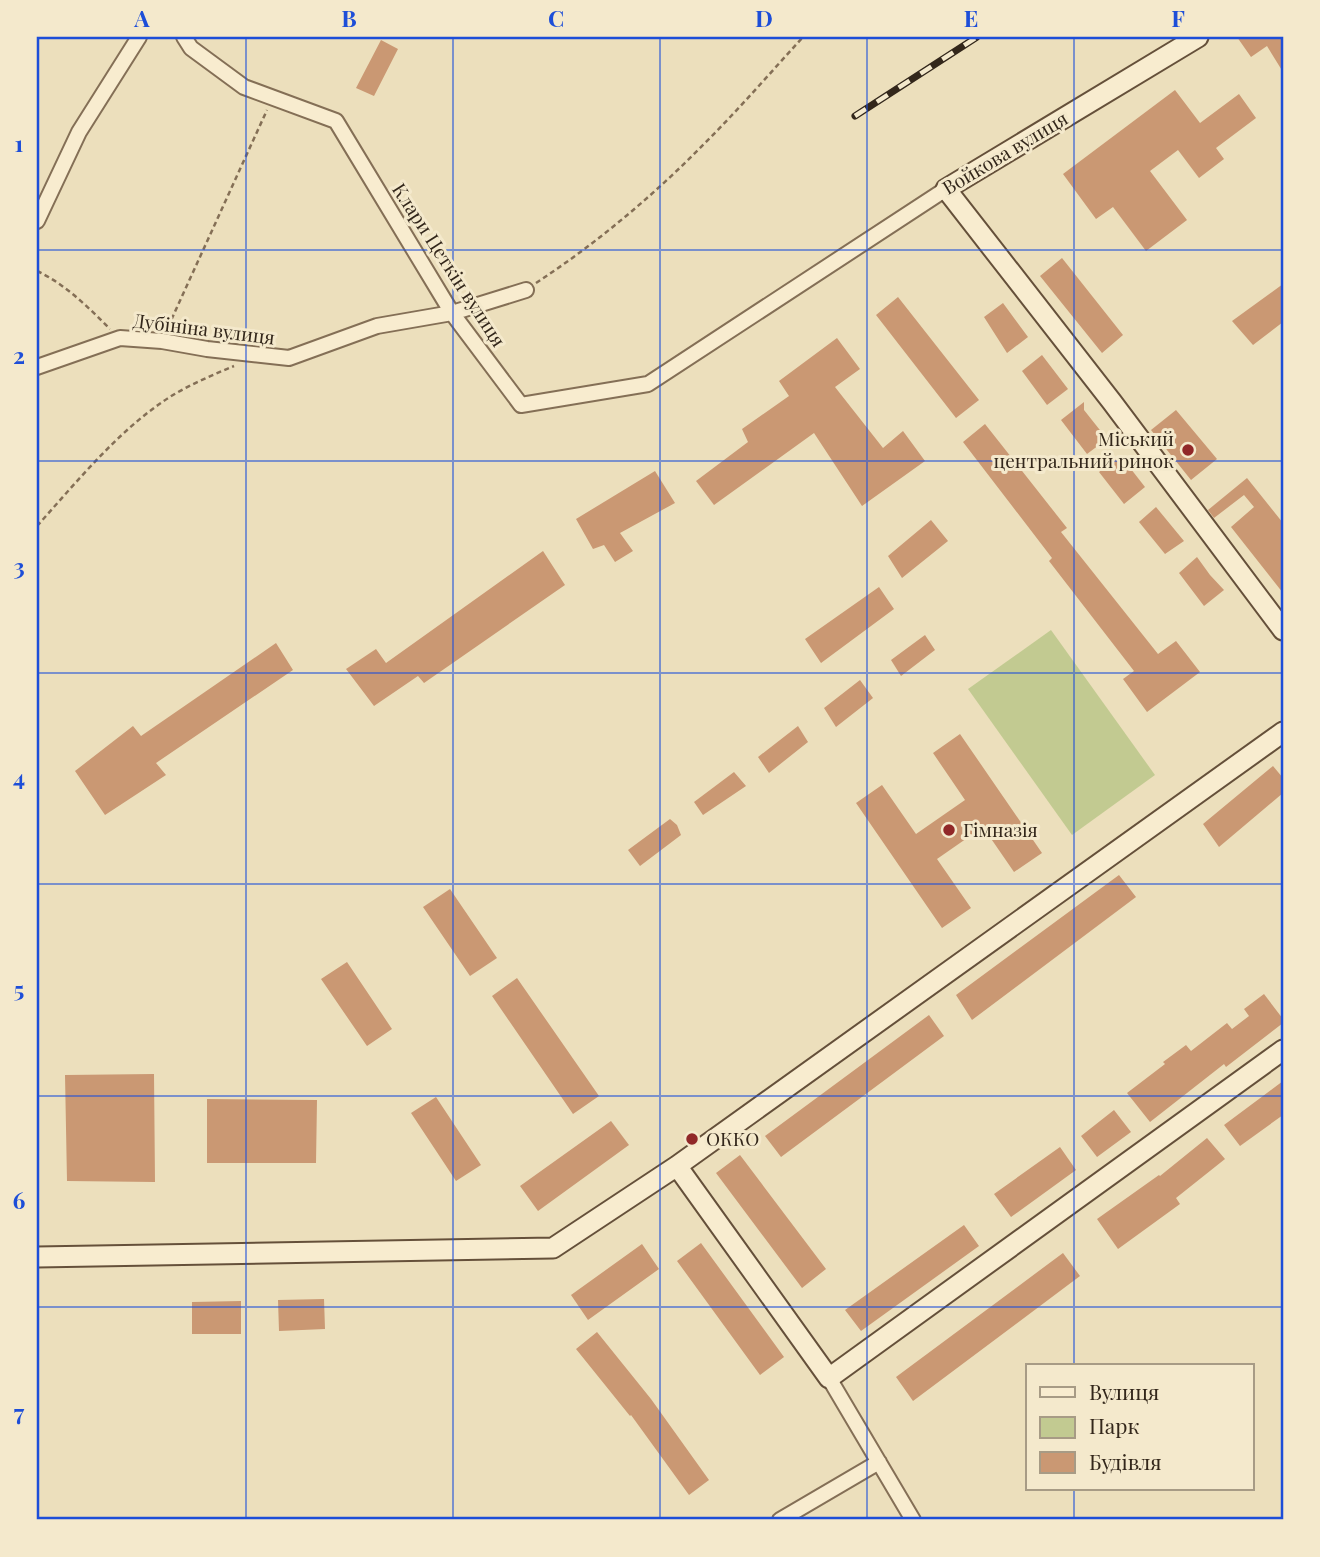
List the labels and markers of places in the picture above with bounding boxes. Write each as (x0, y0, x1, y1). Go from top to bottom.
place label: Міський центральний ринок (994, 425, 1174, 473)
marker: Міський центральний ринок (1180, 442, 1196, 458)
place label: Гімназія (963, 816, 1038, 842)
marker: Гімназія (941, 822, 957, 838)
place label: ОККО (706, 1125, 759, 1151)
marker: ОККО (684, 1131, 700, 1147)

